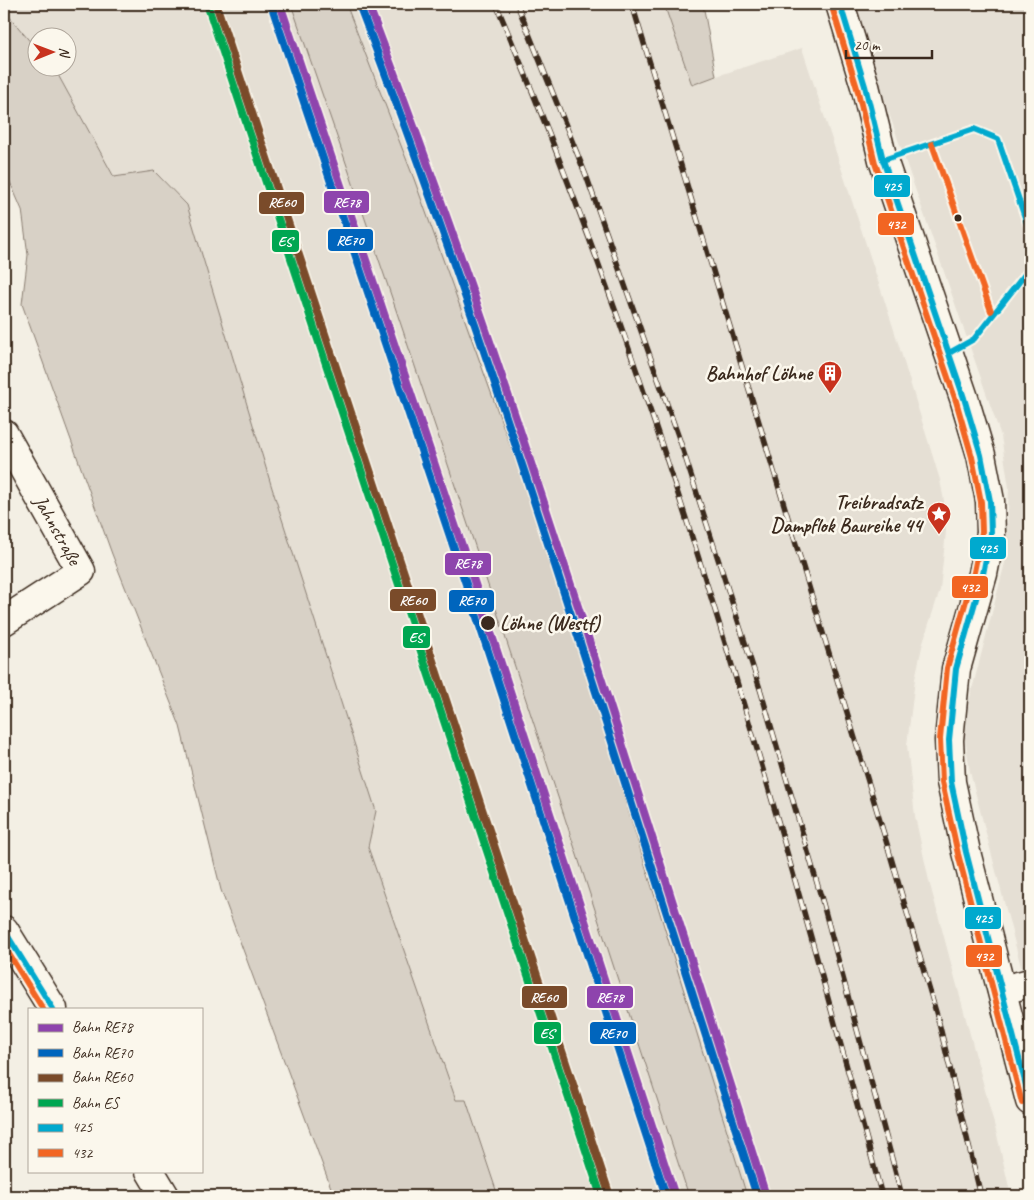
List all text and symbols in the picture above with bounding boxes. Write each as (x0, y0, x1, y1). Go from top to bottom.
north arrow (28, 28, 78, 78)
scale bar (846, 28, 933, 60)
text: 20 m (854, 36, 881, 55)
text: N (56, 47, 73, 59)
line badge: 425 (873, 174, 911, 198)
text: 425 (883, 178, 903, 195)
line badge: RE78 (323, 190, 370, 214)
line badge: RE60 (258, 191, 305, 215)
text: RE60 (268, 194, 298, 211)
text: RE78 (333, 194, 362, 211)
line badge: 432 (877, 212, 915, 236)
unlabelled marker (953, 213, 963, 223)
text: 432 (887, 216, 907, 233)
line badge: RE70 (327, 228, 374, 252)
line badge: ES (271, 229, 300, 253)
text: RE70 (336, 232, 365, 249)
text: ES (278, 233, 295, 250)
building icon: Bahnhof Löhne (817, 360, 843, 394)
place label: Bahnhof Löhne (706, 361, 814, 386)
street label: Jahnstraße (28, 490, 88, 570)
place label: Treibradsatz Dampflok Baureihe 44 (771, 490, 925, 538)
place icon: Treibradsatz Dampflok Baureihe 44 (926, 501, 952, 535)
line badge: 425 (969, 536, 1007, 560)
text: 425 (979, 540, 999, 557)
line badge: RE78 (444, 552, 492, 576)
text: RE78 (454, 555, 483, 572)
line badge: 432 (951, 575, 989, 599)
text: 432 (961, 579, 981, 596)
line badge: RE60 (389, 588, 437, 612)
line badge: RE70 (448, 589, 495, 613)
text: RE60 (399, 592, 429, 609)
text: RE70 (458, 592, 487, 609)
place label: Löhne (Westf) (500, 611, 601, 636)
marker: Löhne (Westf) (479, 614, 497, 632)
line badge: ES (402, 625, 431, 649)
text: ES (409, 629, 426, 646)
line badge: 425 (964, 906, 1002, 930)
text: 425 (974, 910, 994, 927)
line badge: 432 (965, 944, 1003, 968)
text: 432 (975, 948, 995, 965)
line badge: RE60 (521, 985, 568, 1009)
line badge: RE78 (586, 985, 634, 1009)
text: RE60 (530, 989, 560, 1006)
text: RE78 (596, 989, 625, 1006)
legend (28, 1008, 202, 1172)
text: Bahn RE78 (72, 1018, 134, 1037)
line badge: ES (533, 1021, 562, 1045)
line badge: RE70 (589, 1021, 637, 1045)
text: ES (540, 1025, 557, 1042)
text: RE70 (599, 1025, 628, 1042)
text: Bahn RE70 (72, 1044, 134, 1063)
text: Bahn RE60 (72, 1068, 134, 1087)
text: Bahn ES (72, 1094, 120, 1113)
text: 425 (72, 1118, 94, 1137)
text: 432 (72, 1144, 94, 1163)

